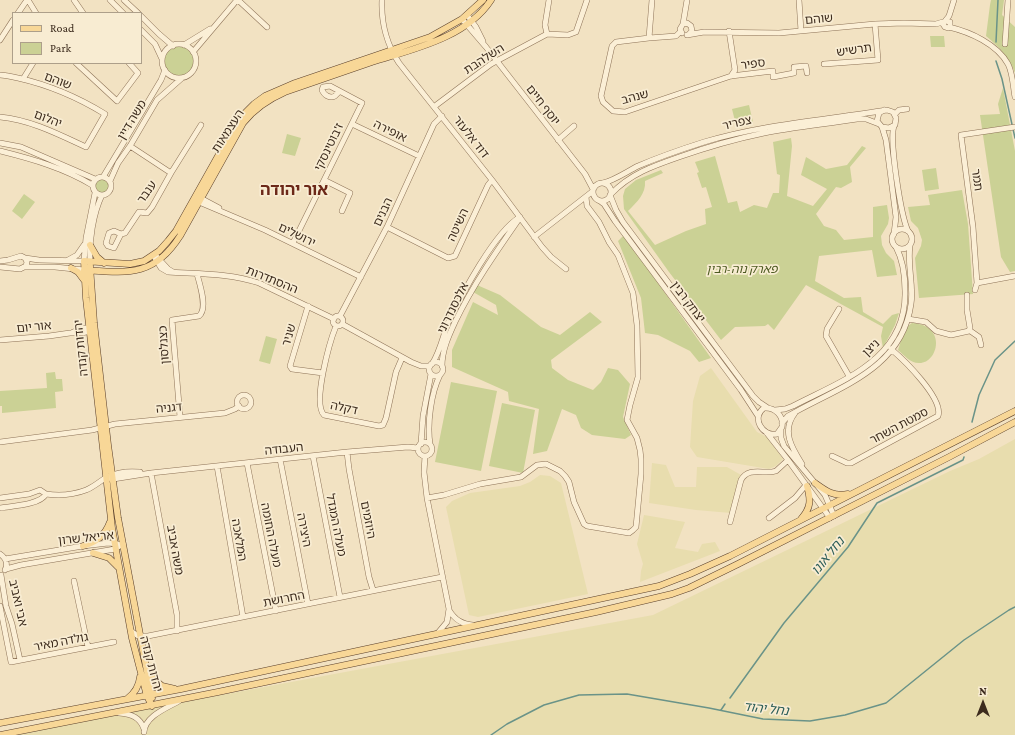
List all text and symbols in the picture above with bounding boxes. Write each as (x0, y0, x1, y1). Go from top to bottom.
street label: שוהם (804, 11, 834, 27)
legend (12, 12, 142, 64)
text: Road (50, 21, 74, 35)
street label: תרשיש (835, 40, 873, 60)
text: Park (50, 41, 71, 55)
street label: השלהבת (461, 41, 507, 77)
street label: ספיר (740, 55, 766, 73)
street label: שוהם (42, 69, 74, 93)
street label: יוסף חיים (523, 82, 563, 128)
street label: שנהב (620, 86, 650, 108)
street label: משה דיין (115, 97, 149, 143)
street label: יהלום (32, 107, 64, 131)
street label: העצמאות (209, 107, 247, 155)
street label: דוד אלעזר (450, 113, 492, 161)
street label: צפריר (721, 113, 753, 133)
street label: אופירה (371, 117, 409, 145)
street label: ז'בוטינסקי (311, 121, 347, 173)
street label: תמר (968, 168, 986, 192)
street label: ענבר (134, 178, 160, 206)
district label: אור יהודה (260, 180, 328, 200)
street label: הבנים (370, 195, 396, 229)
street label: השיטה (444, 206, 472, 244)
street label: ירושלים (276, 220, 318, 250)
park label: פארק נוה-רבין (706, 262, 778, 276)
street label: ההסתדרות (244, 263, 300, 297)
street label: יצחק רבין (668, 278, 708, 326)
street label: אלכסנדרוני (434, 280, 472, 336)
street label: אור יום (16, 318, 52, 336)
street label: יהדות קנדה (71, 319, 91, 377)
street label: שניר (279, 322, 299, 348)
street label: כצנלסון (155, 325, 173, 365)
street label: ניצן (859, 336, 883, 360)
street label: דקלה (329, 398, 359, 418)
street label: דגניה (155, 400, 183, 416)
street label: סמטת השחר (867, 405, 931, 447)
street label: העבודה (264, 440, 304, 458)
street label: מעלה המגדל (323, 492, 349, 558)
street label: היוזמים (357, 500, 379, 540)
street label: מעלה החומה (258, 501, 284, 569)
street label: היצירה (294, 512, 314, 548)
street label: המלאכה (228, 518, 250, 562)
street label: משה אביב (164, 524, 186, 576)
street label: אריאל שרון (57, 528, 115, 548)
water label: נחל אונו (808, 534, 848, 578)
street label: אבי ואביב (6, 578, 30, 628)
street label: החרושת (262, 588, 306, 610)
street label: גולדה מאיר (33, 630, 89, 654)
street label: יהדות קנדה (137, 634, 165, 694)
north arrow (963, 683, 1003, 723)
text: N (979, 685, 987, 697)
water label: נחל יהוד (743, 699, 789, 719)

